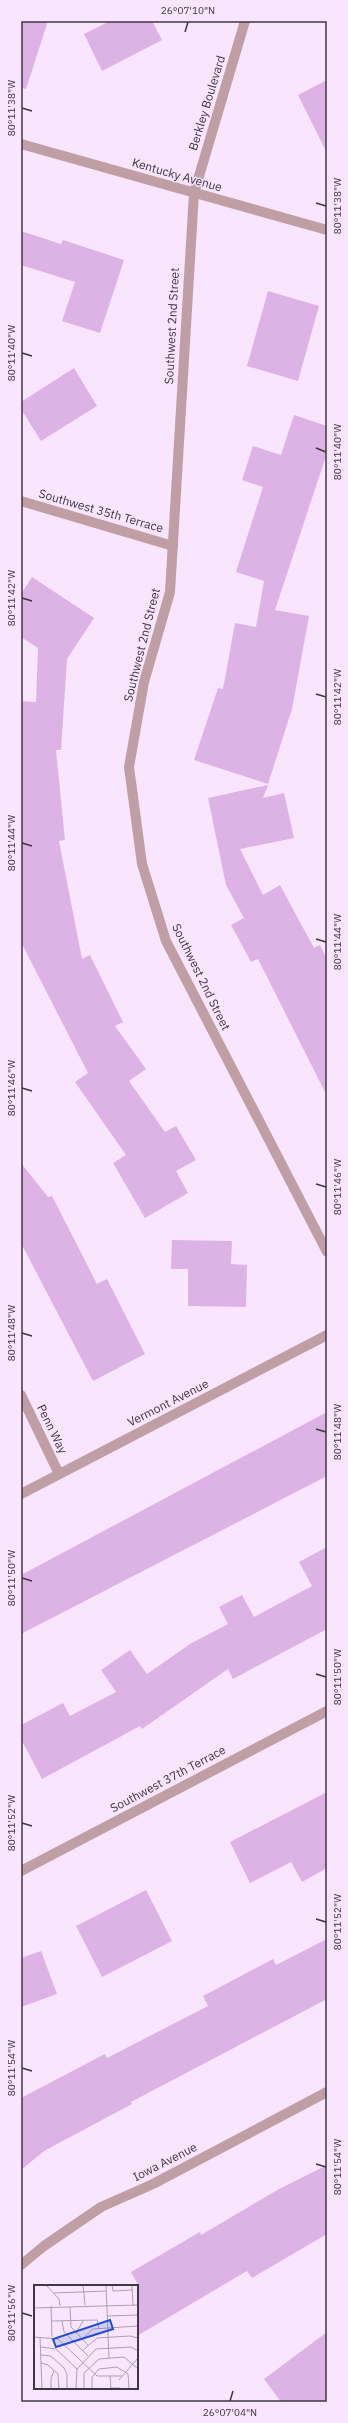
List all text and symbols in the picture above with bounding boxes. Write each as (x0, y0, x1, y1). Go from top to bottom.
text: 26°07'10"N (161, 4, 215, 17)
street label: Berkley Boulevard (185, 54, 228, 152)
text: 80°11'38"W (5, 80, 18, 136)
street label: Kentucky Avenue (130, 154, 224, 195)
text: 80°11'38"W (331, 178, 344, 234)
street label: Southwest 2nd Street (161, 267, 182, 385)
text: 80°11'40"W (5, 325, 18, 381)
text: 80°11'40"W (331, 424, 344, 480)
street label: Southwest 35th Terrace (37, 486, 165, 536)
text: 80°11'42"W (5, 570, 18, 626)
street label: Southwest 2nd Street (120, 586, 163, 703)
text: 80°11'42"W (331, 669, 344, 725)
text: 80°11'44"W (5, 815, 18, 871)
text: 80°11'44"W (331, 914, 344, 970)
street label: Southwest 2nd Street (169, 921, 234, 1033)
text: 80°11'46"W (5, 1060, 18, 1116)
text: 80°11'46"W (331, 1159, 344, 1215)
text: 80°11'48"W (5, 1305, 18, 1361)
street label: Vermont Avenue (125, 1375, 211, 1429)
street label: Penn Way (34, 1402, 71, 1456)
text: 80°11'48"W (331, 1404, 344, 1460)
text: 80°11'50"W (5, 1550, 18, 1606)
text: 80°11'50"W (331, 1649, 344, 1705)
street label: Southwest 37th Terrace (107, 1742, 228, 1815)
text: 80°11'52"W (5, 1795, 18, 1851)
text: 80°11'52"W (331, 1894, 344, 1950)
text: 80°11'54"W (5, 2040, 18, 2096)
street label: Iowa Avenue (130, 2139, 200, 2184)
text: 80°11'54"W (331, 2139, 344, 2195)
text: 80°11'56"W (5, 2285, 18, 2341)
inset map (34, 2285, 138, 2389)
text: 26°07'04"N (203, 2406, 257, 2419)

